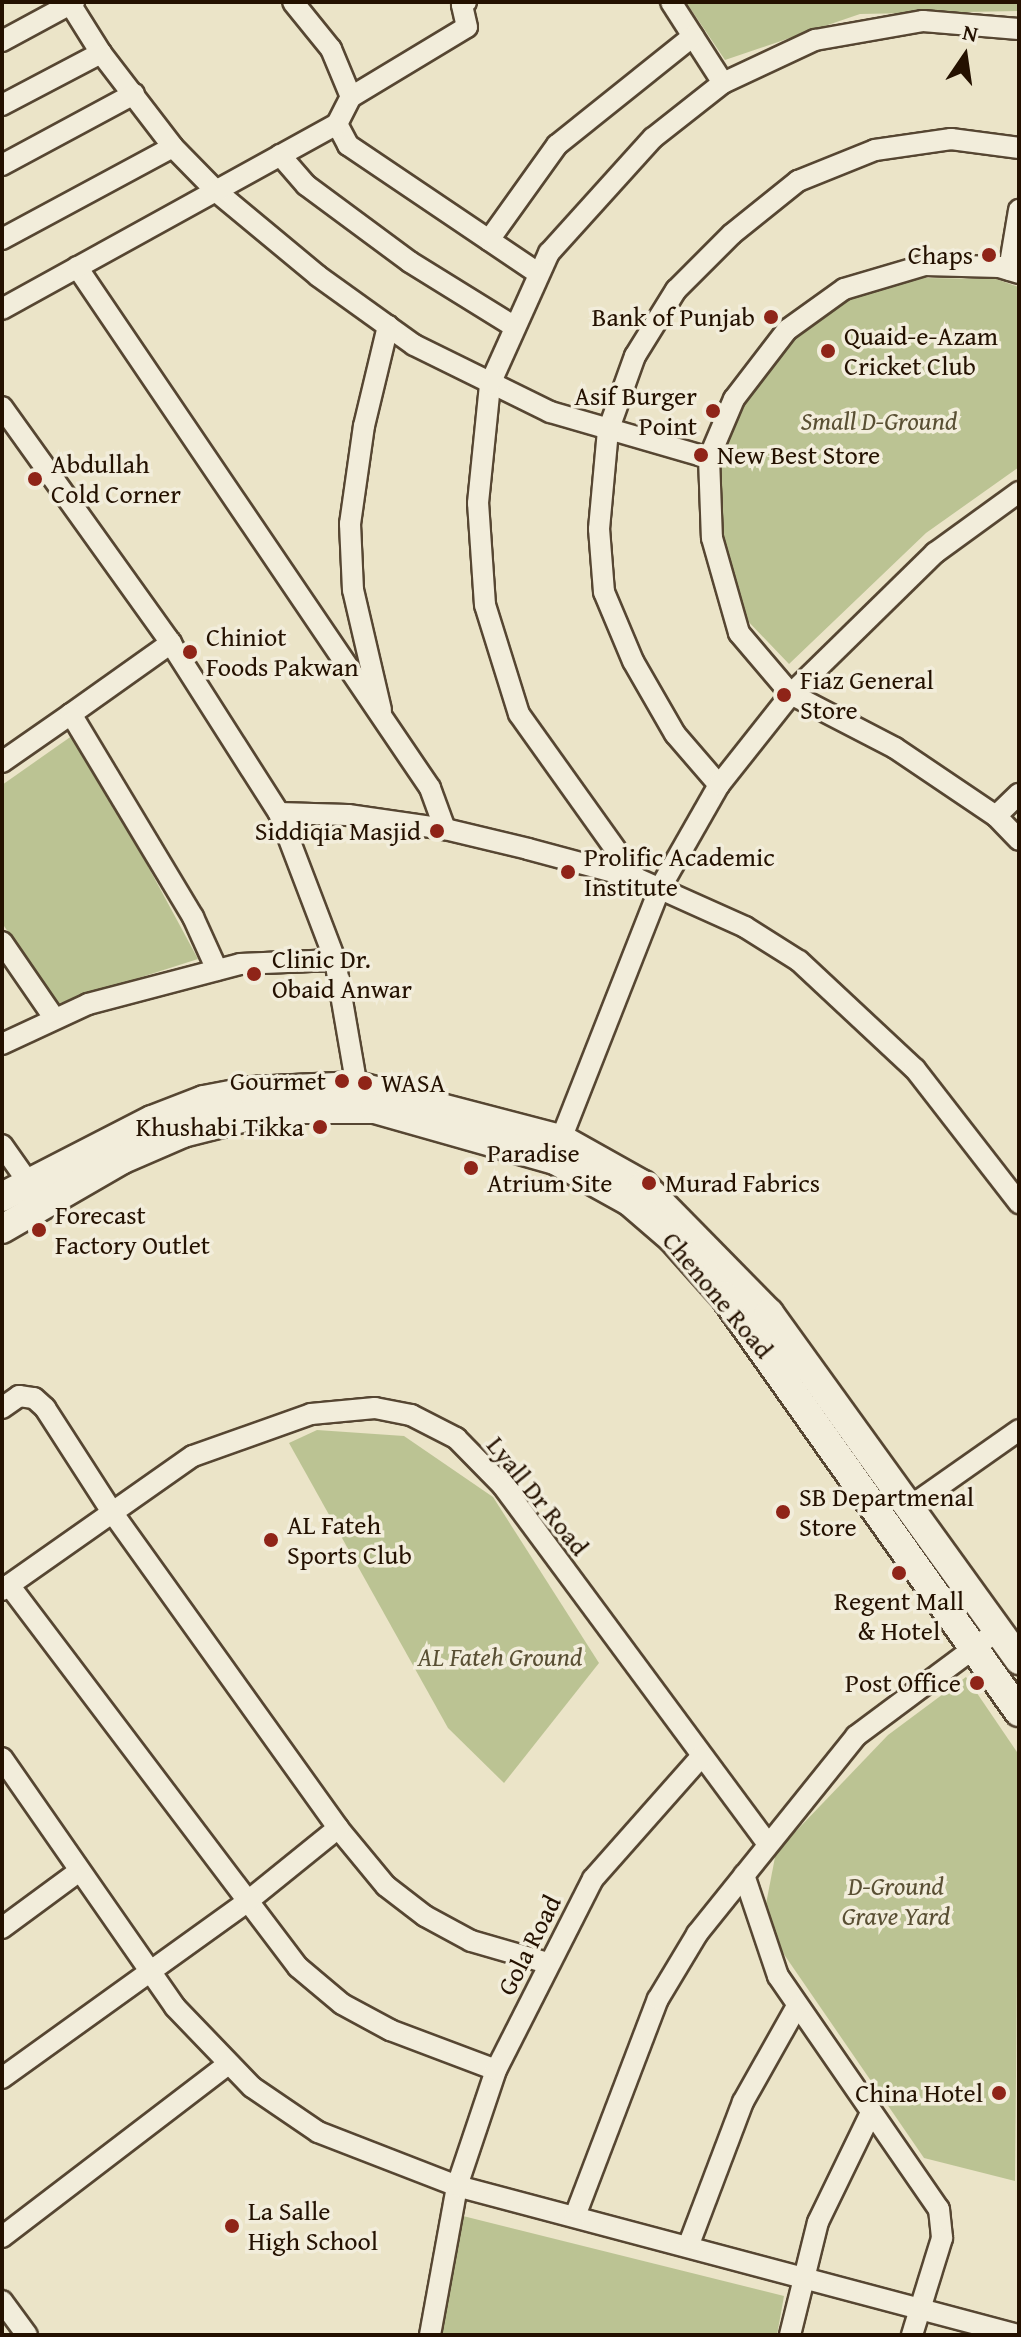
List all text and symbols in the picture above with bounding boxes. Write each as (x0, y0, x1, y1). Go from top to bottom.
text: N (960, 15, 981, 50)
north arrow (925, 16, 1005, 96)
place label: Chaps (908, 239, 973, 271)
marker: Chaps (980, 246, 998, 264)
place label: Bank of Punjab (592, 301, 755, 333)
marker: Bank of Punjab (762, 308, 780, 326)
place label: Quaid-e-Azam Cricket Club (844, 320, 998, 382)
marker: Quaid-e-Azam Cricket Club (819, 342, 837, 360)
place label: Asif Burger Point (574, 380, 697, 442)
marker: Asif Burger Point (704, 402, 722, 420)
park label: Small D-Ground (800, 405, 958, 437)
place label: New Best Store (717, 439, 880, 471)
marker: New Best Store (692, 446, 710, 464)
place label: Abdullah Cold Corner (51, 448, 181, 510)
marker: Abdullah Cold Corner (26, 470, 44, 488)
place label: Chiniot Foods Pakwan (206, 621, 359, 682)
marker: Chiniot Foods Pakwan (181, 643, 199, 661)
place label: Fiaz General Store (800, 664, 934, 726)
marker: Fiaz General Store (775, 686, 793, 704)
place label: Siddiqia Masjid (255, 815, 421, 847)
marker: Siddiqia Masjid (428, 822, 446, 840)
place label: Prolific Academic Institute (584, 841, 775, 902)
marker: Prolific Academic Institute (559, 863, 577, 881)
place label: Clinic Dr. Obaid Anwar (272, 943, 412, 1004)
marker: Clinic Dr. Obaid Anwar (243, 963, 265, 985)
place label: Gourmet (230, 1065, 326, 1097)
place label: WASA (381, 1067, 445, 1099)
marker: Gourmet (333, 1072, 351, 1090)
marker: WASA (356, 1074, 374, 1092)
place label: Khushabi Tikka (136, 1111, 304, 1143)
marker: Khushabi Tikka (311, 1118, 329, 1136)
place label: Paradise Atrium Site (487, 1137, 612, 1198)
marker: Paradise Atrium Site (462, 1159, 480, 1177)
place label: Murad Fabrics (665, 1167, 820, 1199)
marker: Murad Fabrics (640, 1174, 658, 1192)
place label: Forecast Factory Outlet (55, 1199, 210, 1260)
marker: Forecast Factory Outlet (30, 1221, 48, 1239)
street label: Chenone Road (656, 1225, 780, 1365)
street label: Lyall Dr Road (480, 1430, 596, 1562)
place label: SB Departmenal Store (799, 1481, 974, 1542)
marker: SB Departmenal Store (774, 1503, 792, 1521)
place label: AL Fateh Sports Club (287, 1509, 412, 1570)
marker: AL Fateh Sports Club (262, 1531, 280, 1549)
marker: Regent Mall & Hotel (890, 1564, 908, 1582)
place label: Regent Mall & Hotel (834, 1585, 964, 1646)
park label: AL Fateh Ground (418, 1641, 582, 1673)
place label: Post Office (845, 1667, 961, 1699)
marker: Post Office (968, 1674, 986, 1692)
park label: D-Ground Grave Yard (842, 1870, 950, 1932)
street label: Gola Road (491, 1890, 567, 2000)
place label: China Hotel (855, 2077, 983, 2109)
marker: China Hotel (990, 2084, 1008, 2102)
place label: La Salle High School (248, 2195, 378, 2256)
marker: La Salle High School (223, 2217, 241, 2235)

